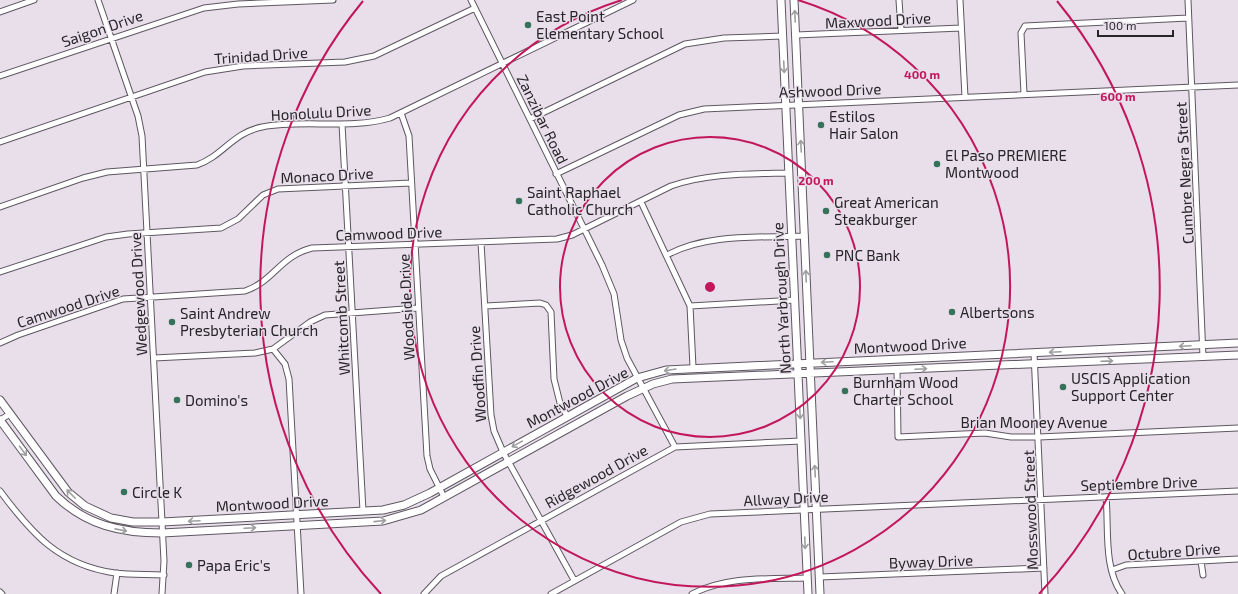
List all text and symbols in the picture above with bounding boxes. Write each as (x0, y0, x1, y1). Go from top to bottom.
street label: Saigon Drive (59, 6, 145, 50)
place label: East Point Elementary School (536, 7, 664, 42)
street label: Maxwood Drive (824, 8, 932, 32)
one-way arrow (791, 10, 799, 23)
scale bar (1098, 12, 1173, 38)
text: 100 m (1104, 18, 1136, 32)
marker: East Point Elementary School (523, 20, 533, 30)
street label: Trinidad Drive (214, 43, 308, 67)
one-way arrow (781, 60, 788, 73)
text: 400 m (904, 67, 940, 81)
street label: Zanzibar Road (514, 71, 572, 167)
street label: Ashwood Drive (778, 79, 882, 101)
text: 600 m (1100, 89, 1136, 103)
street label: Honolulu Drive (270, 100, 372, 124)
street label: Cumbre Negra Street (1171, 101, 1197, 245)
place label: Estilos Hair Salon (829, 107, 898, 142)
marker: Estilos Hair Salon (816, 120, 826, 130)
one-way arrow (797, 140, 805, 153)
place label: El Paso PREMIERE Montwood (945, 146, 1067, 181)
marker: El Paso PREMIERE Montwood (932, 159, 942, 169)
street label: Monaco Drive (280, 164, 374, 186)
text: 200 m (798, 173, 834, 187)
place label: Saint Raphael Catholic Church (527, 183, 633, 218)
place label: Great American Steakburger (834, 193, 939, 228)
marker: Saint Raphael Catholic Church (514, 196, 524, 206)
marker: Great American Steakburger (821, 206, 831, 216)
street label: Camwood Drive (335, 222, 443, 244)
street label: North Yarbrough Drive (768, 222, 794, 374)
street label: Wedgewood Drive (126, 232, 150, 356)
place label: PNC Bank (835, 246, 901, 264)
marker: PNC Bank (822, 250, 832, 260)
street label: Woodside Drive (394, 253, 418, 361)
street label: Whitcomb Street (329, 260, 353, 376)
one-way arrow (802, 270, 810, 283)
centre of rings (703, 280, 717, 294)
street label: Camwood Drive (14, 281, 122, 331)
place label: Albertsons (960, 303, 1035, 321)
place label: Saint Andrew Presbyterian Church (180, 304, 318, 339)
marker: Albertsons (947, 307, 957, 317)
marker: Saint Andrew Presbyterian Church (167, 317, 177, 327)
street label: Woodfin Drive (465, 325, 489, 423)
street label: Montwood Drive (853, 333, 967, 357)
one-way arrow (1179, 342, 1192, 350)
one-way arrow (1049, 348, 1062, 355)
one-way arrow (1100, 357, 1113, 365)
one-way arrow (821, 358, 834, 366)
street label: Montwood Drive (523, 363, 631, 431)
one-way arrow (914, 365, 927, 372)
one-way arrow (664, 366, 677, 374)
place label: USCIS Application Support Center (1071, 369, 1190, 404)
place label: Burnham Wood Charter School (853, 373, 958, 408)
marker: USCIS Application Support Center (1058, 382, 1068, 392)
marker: Burnham Wood Charter School (840, 386, 850, 396)
place label: Domino's (185, 391, 248, 409)
marker: Domino's (172, 395, 182, 405)
one-way arrow (796, 406, 803, 419)
street label: Brian Mooney Avenue (960, 413, 1108, 431)
street label: Ridgewood Drive (541, 440, 651, 512)
one-way arrow (511, 441, 523, 448)
one-way arrow (19, 446, 27, 457)
street label: Mosswood Street (1019, 449, 1041, 570)
one-way arrow (811, 465, 818, 478)
street label: Septiembre Drive (1080, 472, 1198, 494)
place label: Circle K (132, 483, 182, 501)
marker: Circle K (119, 487, 129, 497)
street label: Allway Drive (743, 487, 829, 509)
one-way arrow (66, 489, 76, 499)
street label: Montwood Drive (215, 491, 329, 515)
one-way arrow (188, 517, 201, 524)
one-way arrow (373, 517, 386, 525)
one-way arrow (243, 525, 256, 532)
one-way arrow (114, 526, 127, 534)
one-way arrow (802, 536, 809, 549)
street label: Octubre Drive (1127, 539, 1221, 563)
street label: Byway Drive (889, 551, 973, 571)
place label: Papa Eric's (197, 556, 271, 574)
marker: Papa Eric's (184, 560, 194, 570)

